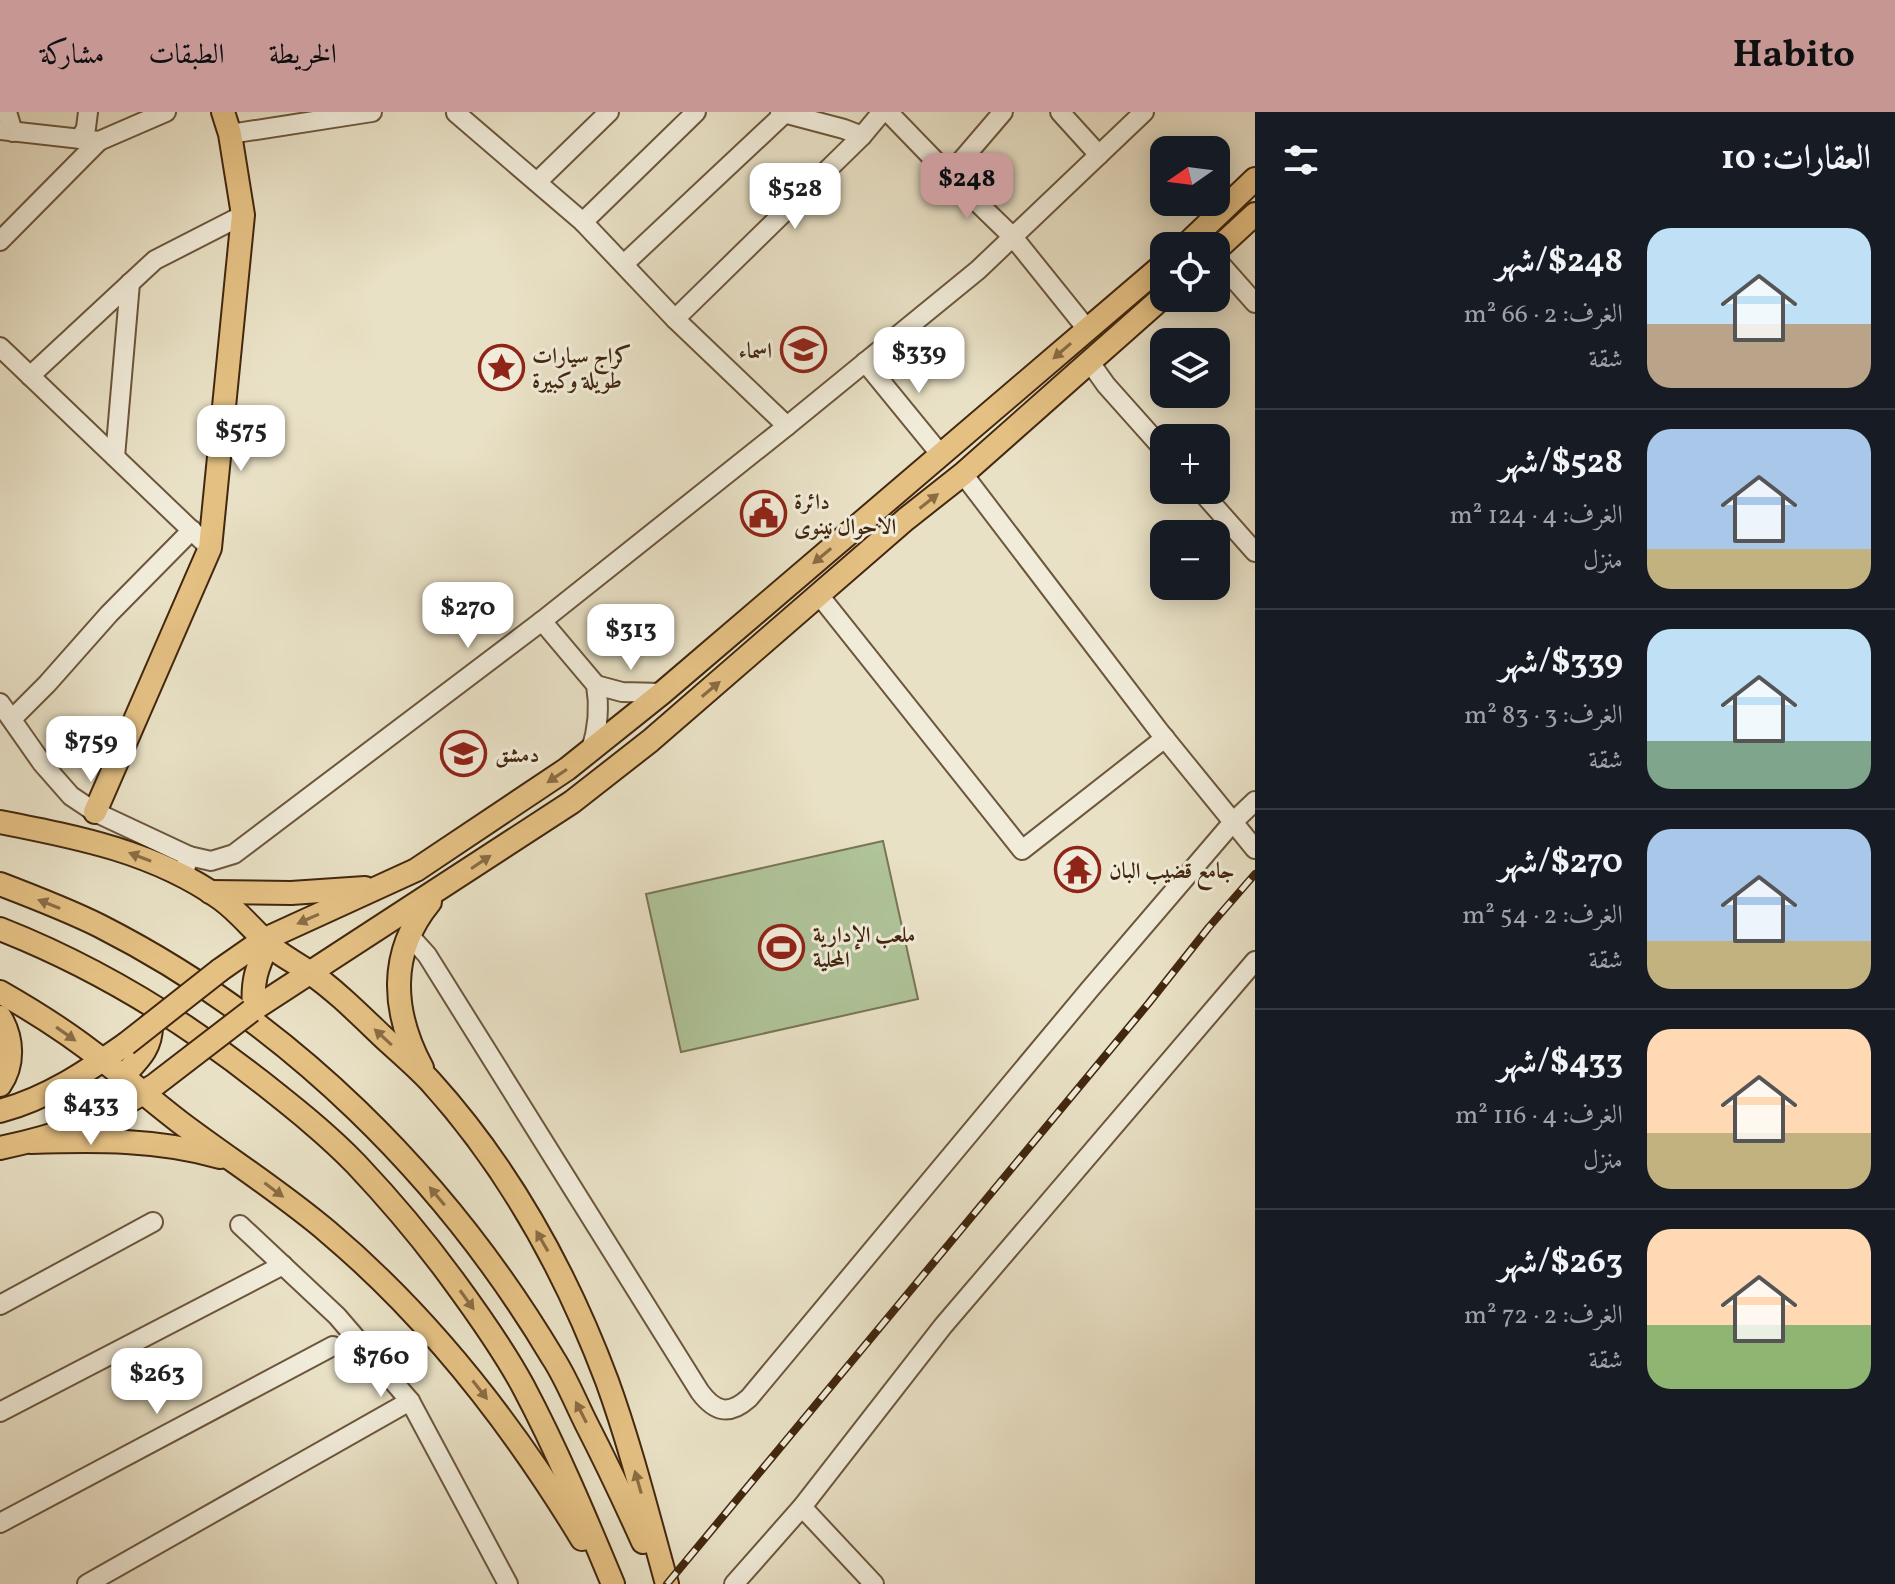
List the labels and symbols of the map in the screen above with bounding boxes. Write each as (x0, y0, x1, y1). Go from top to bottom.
north arrow (1150, 136, 1230, 216)
pin: $248 (920, 153, 1014, 221)
pin: $528 (748, 163, 842, 231)
school or university icon: اسماء (779, 326, 827, 374)
pin: $339 (872, 327, 966, 395)
place label: اسماء (738, 337, 772, 368)
place label: كراج سيارات طويلة وكبيرة (532, 342, 631, 398)
one-way arrow (1052, 342, 1072, 359)
place icon: كراج سيارات طويلة وكبيرة (477, 344, 525, 392)
pin: $575 (194, 405, 288, 473)
place label: دائرة الاحوال نينوى (794, 488, 896, 544)
public building icon: دائرة الاحوال نينوى (739, 490, 787, 538)
one-way arrow (919, 493, 939, 510)
one-way arrow (812, 547, 832, 564)
pin: $270 (421, 582, 515, 650)
pin: $313 (584, 604, 678, 672)
one-way arrow (700, 681, 720, 698)
pin: $759 (44, 716, 138, 784)
school or university icon: دمشق (440, 730, 488, 778)
place label: دمشق (495, 741, 539, 772)
one-way arrow (546, 768, 567, 783)
temple icon: جامع قضيب البان (1054, 846, 1102, 894)
one-way arrow (128, 850, 152, 863)
one-way arrow (470, 856, 492, 870)
place label: جامع قضيب البان (1109, 857, 1234, 891)
one-way arrow (37, 897, 61, 910)
one-way arrow (296, 913, 320, 926)
place label: ملعب الإدارية المحلية (813, 921, 915, 977)
sports icon: ملعب الإدارية المحلية (758, 923, 806, 971)
one-way arrow (55, 1026, 76, 1041)
one-way arrow (374, 1028, 393, 1047)
pin: $433 (44, 1079, 138, 1147)
one-way arrow (263, 1181, 284, 1197)
one-way arrow (429, 1186, 446, 1206)
one-way arrow (535, 1230, 549, 1252)
one-way arrow (459, 1289, 474, 1310)
pin: $760 (334, 1331, 428, 1399)
pin: $263 (110, 1348, 204, 1416)
one-way arrow (471, 1380, 487, 1400)
one-way arrow (574, 1400, 587, 1423)
one-way arrow (631, 1469, 644, 1493)

